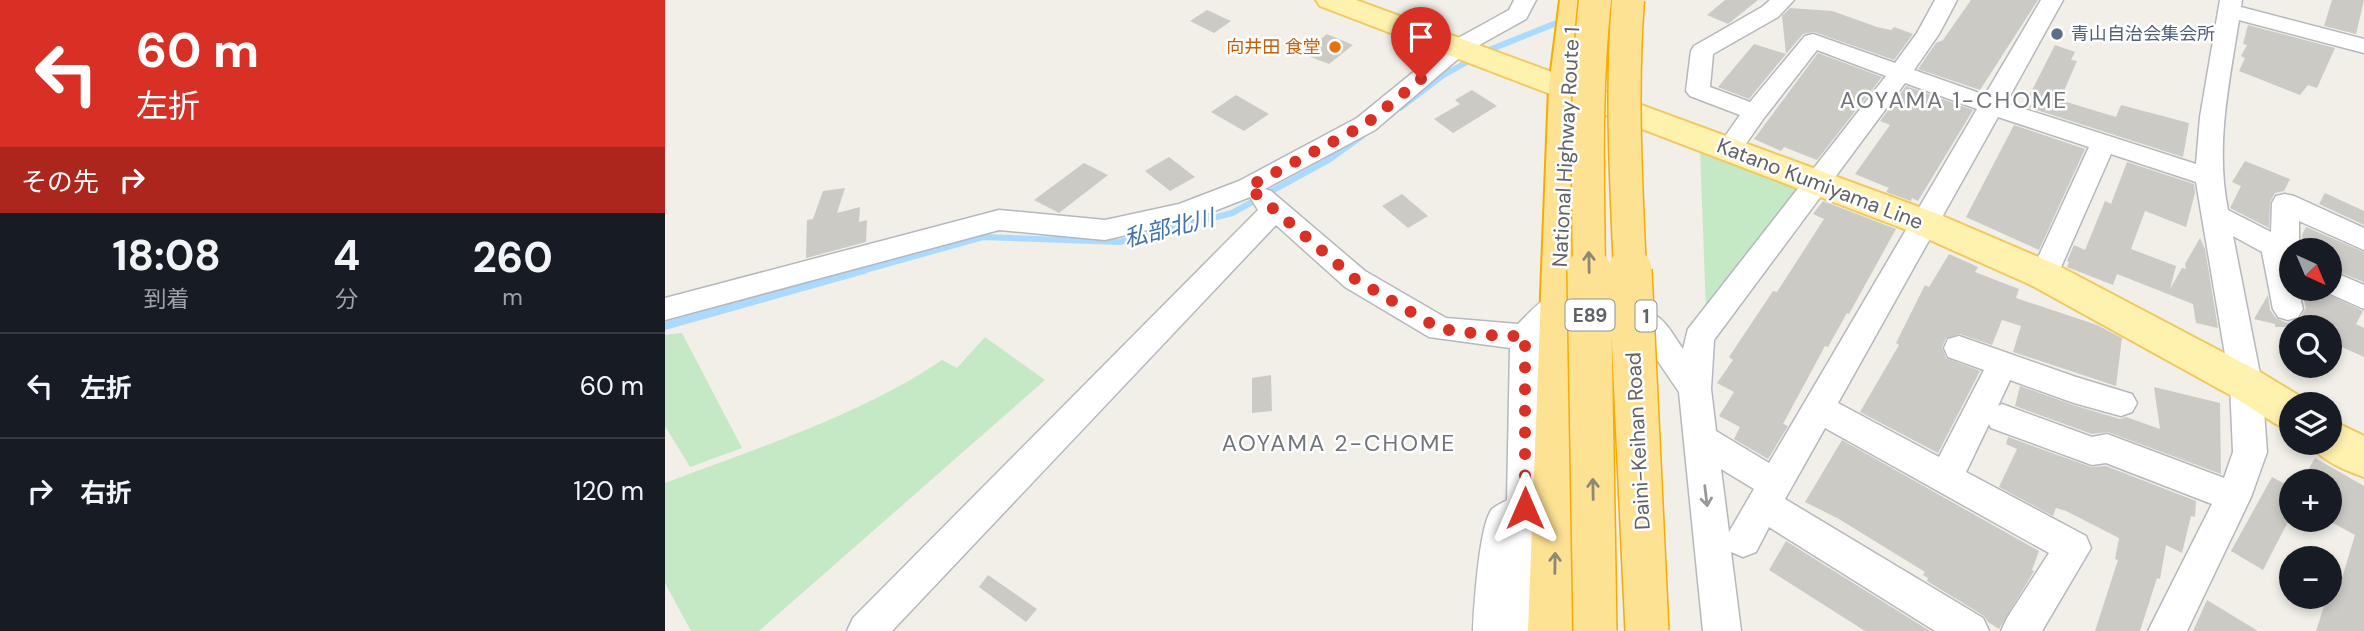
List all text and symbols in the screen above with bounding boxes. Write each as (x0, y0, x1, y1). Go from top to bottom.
pin (1391, 7, 1451, 79)
text: 60 m (136, 18, 259, 82)
icon: arrive (1402, 18, 1440, 56)
place label: 青山自治会集会所 (2071, 22, 2215, 46)
street label: National Highway Route 1 (1546, 26, 1586, 268)
marker: 青山自治会集会所 (2049, 26, 2065, 42)
icon: left (21, 28, 112, 119)
place label: 向井田 食堂 (1226, 35, 1321, 59)
marker: 向井田 食堂 (1327, 39, 1343, 55)
text: 左折 (136, 85, 200, 127)
district label: AOYAMA 1-CHOME (1840, 85, 2068, 115)
street label: Katano Kumiyama Line (1713, 132, 1927, 236)
icon: right (113, 161, 151, 199)
text: その先 (21, 165, 99, 199)
water label: 私部北川 (1121, 202, 1220, 254)
text: 18:08 (112, 228, 221, 283)
text: 4 (333, 228, 360, 283)
text: 260 (472, 230, 553, 285)
north arrow (2279, 238, 2341, 301)
map controls (2279, 238, 2342, 609)
one-way arrow (1582, 251, 1596, 274)
text: m (502, 282, 523, 312)
text: 到着 (143, 284, 189, 314)
text: 分 (335, 284, 358, 314)
road number: E89 (1565, 300, 1615, 330)
road number: 1 (1635, 300, 1657, 332)
button: search (2279, 315, 2342, 378)
street label: Daini-Keihan Road (1619, 351, 1657, 531)
icon: left (21, 367, 59, 405)
text: 60 m (580, 369, 644, 403)
text: 左折 (80, 371, 132, 405)
button: layers (2279, 392, 2342, 455)
district label: AOYAMA 2-CHOME (1222, 428, 1456, 458)
button: + (2279, 469, 2342, 532)
position arrow (1488, 471, 1562, 545)
icon: right (21, 472, 59, 510)
text: 120 m (573, 474, 644, 508)
text: 右折 (80, 476, 132, 510)
one-way arrow (1586, 478, 1599, 501)
one-way arrow (1700, 484, 1713, 507)
button: − (2279, 546, 2342, 609)
one-way arrow (1548, 552, 1561, 575)

